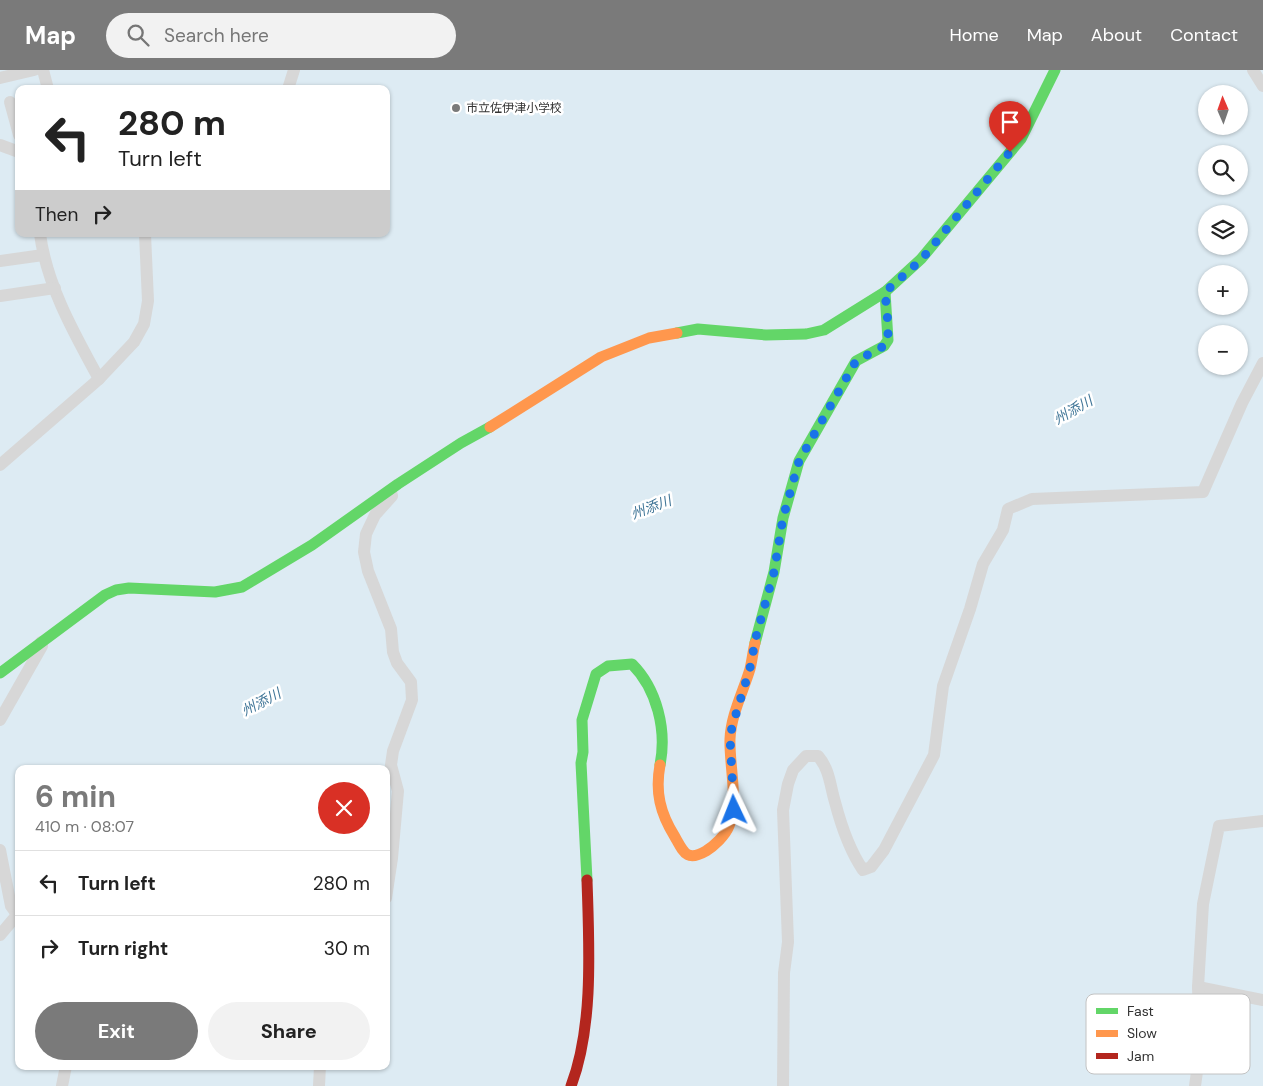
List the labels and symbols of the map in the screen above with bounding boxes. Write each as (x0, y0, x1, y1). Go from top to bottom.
north arrow (1198, 85, 1248, 135)
place label: 市立佐伊津小学校 (466, 100, 562, 116)
pin (989, 101, 1031, 152)
marker: 市立佐伊津小学校 (450, 102, 462, 114)
water label: 州添川 (1050, 391, 1097, 428)
water label: 州添川 (628, 490, 676, 523)
water label: 州添川 (238, 683, 286, 720)
position arrow (707, 783, 759, 835)
legend (1086, 994, 1250, 1074)
text: Fast (1127, 1002, 1154, 1020)
text: Slow (1127, 1024, 1157, 1042)
text: Jam (1127, 1047, 1154, 1065)

